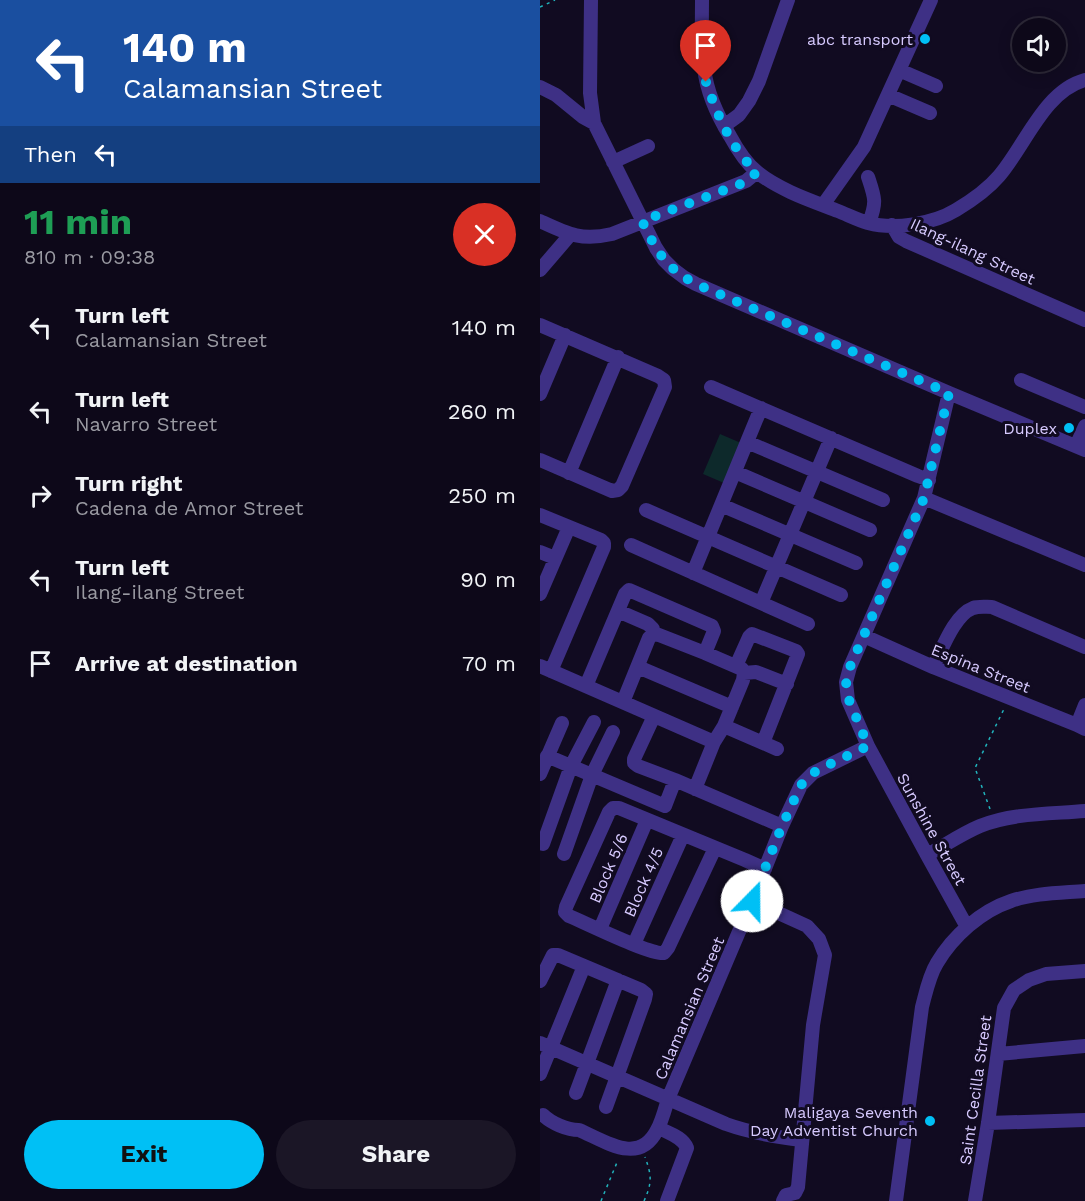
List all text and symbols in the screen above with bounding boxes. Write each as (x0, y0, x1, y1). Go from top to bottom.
map controls (1012, 18, 1066, 72)
button: sound (1012, 18, 1066, 72)
pin (680, 20, 731, 82)
text: 140 m (123, 23, 247, 72)
icon: left (24, 24, 102, 102)
icon: arrive (689, 29, 722, 62)
place label: abc transport (807, 30, 913, 49)
marker: abc transport (918, 32, 932, 46)
text: Calamansian Street (123, 73, 382, 105)
icon: left (89, 138, 122, 171)
text: Then (24, 142, 77, 167)
text: 11 min (24, 201, 132, 243)
button: close (453, 203, 516, 266)
street label: Ilang-ilang Street (907, 214, 1038, 289)
text: 810 m · 09:38 (24, 245, 155, 269)
text: Turn left (75, 303, 169, 328)
icon: left (24, 311, 57, 344)
text: 140 m (452, 315, 516, 340)
text: Calamansian Street (75, 328, 267, 352)
text: Turn left (75, 387, 169, 412)
icon: left (24, 395, 57, 428)
text: 260 m (448, 399, 516, 424)
text: Navarro Street (75, 412, 217, 436)
place label: Duplex (1003, 419, 1057, 438)
marker: Duplex (1062, 421, 1076, 435)
text: Turn right (75, 471, 182, 496)
icon: right (24, 479, 57, 512)
text: 250 m (448, 483, 516, 508)
text: Cadena de Amor Street (75, 496, 303, 520)
text: Turn left (75, 555, 169, 580)
icon: left (24, 563, 57, 596)
text: 90 m (460, 567, 516, 592)
text: Ilang-ilang Street (75, 580, 244, 604)
street label: Espina Street (929, 640, 1033, 697)
icon: arrive (24, 647, 57, 680)
text: Arrive at destination (75, 651, 298, 676)
text: 70 m (462, 651, 516, 676)
street label: Sunshine Street (893, 770, 970, 889)
street label: Block 5/6 (585, 830, 632, 906)
street label: Block 4/5 (620, 844, 667, 920)
position arrow (720, 869, 784, 933)
street label: Calamansian Street (651, 934, 728, 1083)
street label: Saint Cecilla Street (956, 1014, 995, 1166)
place label: Maligaya Seventh Day Adventist Church (750, 1103, 918, 1140)
marker: Maligaya Seventh Day Adventist Church (923, 1114, 937, 1128)
button: Exit (24, 1120, 264, 1189)
button: Share (276, 1120, 516, 1189)

